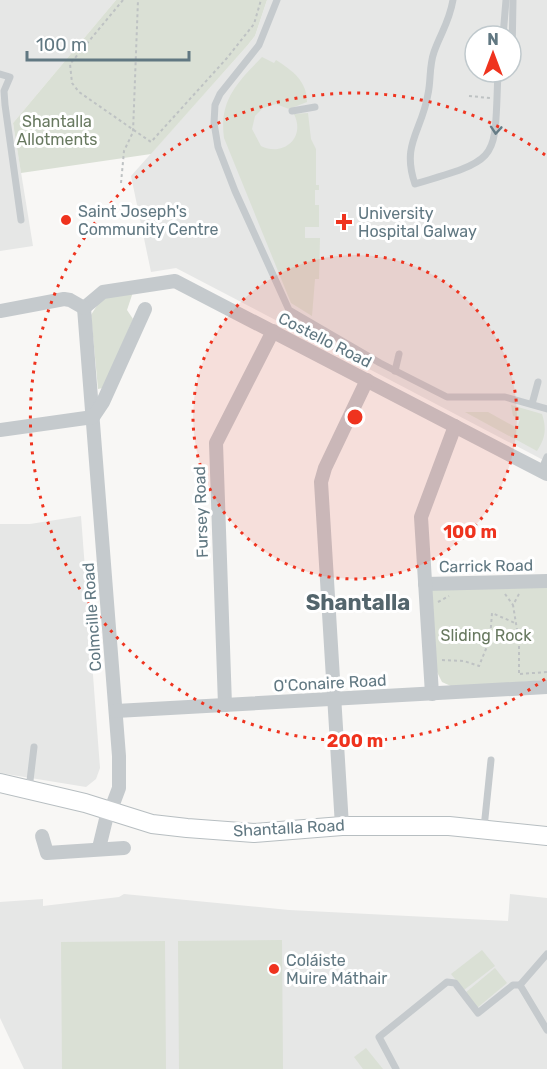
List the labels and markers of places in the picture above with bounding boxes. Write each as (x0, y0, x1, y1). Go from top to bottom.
place label: Saint Joseph's Community Centre (78, 202, 218, 239)
place label: University Hospital Galway (358, 204, 477, 241)
marker: Saint Joseph's Community Centre (59, 213, 73, 227)
marker: University Hospital Galway (335, 213, 353, 231)
centre of rings (345, 407, 365, 427)
place label: Coláiste Muire Máthair (286, 951, 387, 988)
marker: Coláiste Muire Máthair (267, 962, 281, 976)

